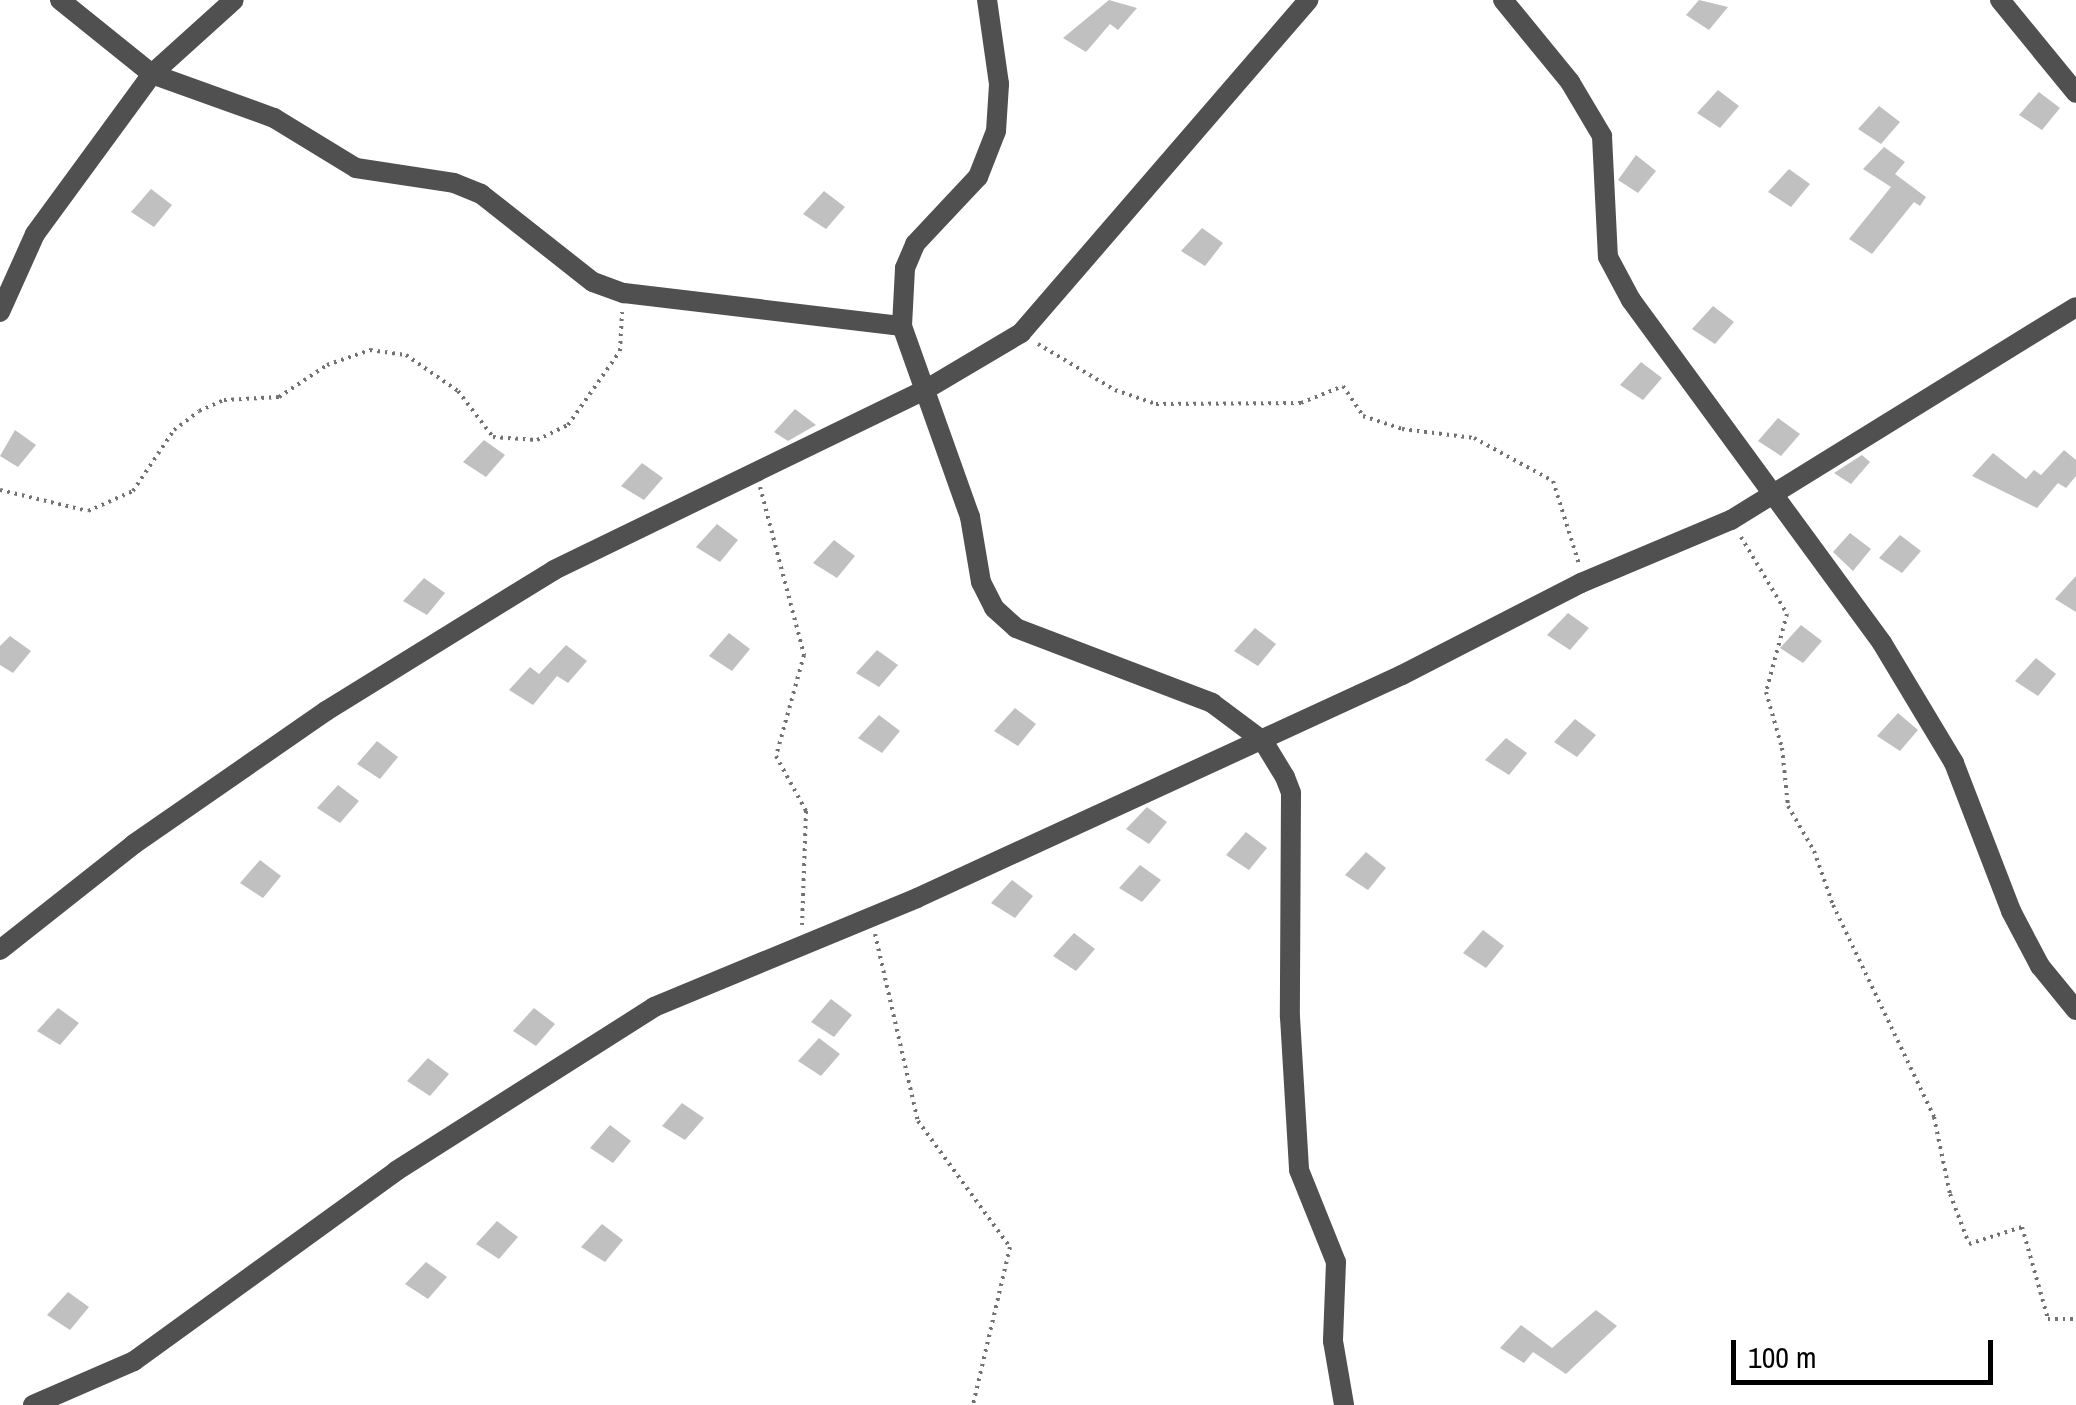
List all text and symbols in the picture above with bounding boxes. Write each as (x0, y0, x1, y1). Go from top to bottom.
scale bar (1736, 1320, 1998, 1382)
text: 100 m (1748, 1337, 1816, 1377)

